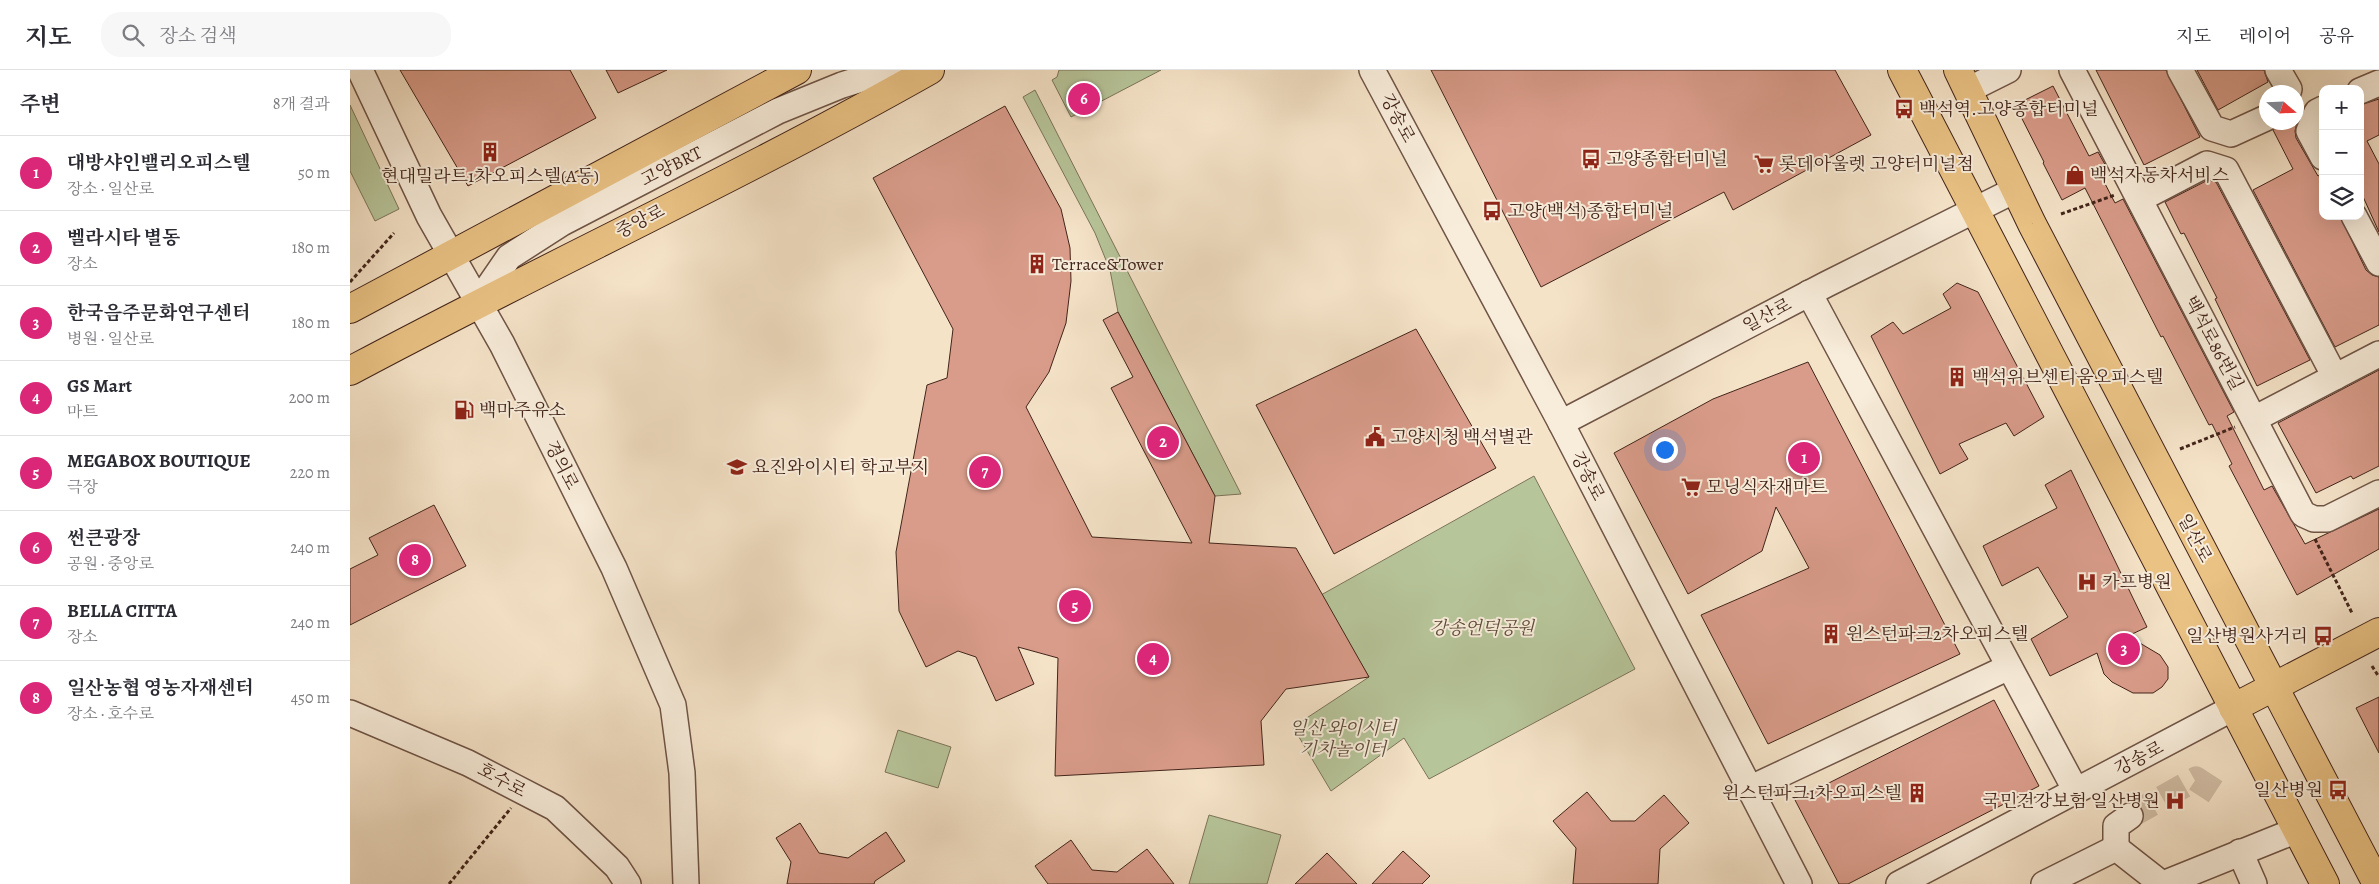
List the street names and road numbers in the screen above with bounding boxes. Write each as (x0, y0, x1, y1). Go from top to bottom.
street label: 강송로 (1375, 89, 1421, 147)
street label: 고양BRT (636, 140, 706, 192)
street label: 중앙로 (611, 198, 669, 244)
street label: 백석로86번길 (2179, 291, 2249, 395)
street label: 일산로 (1738, 292, 1796, 338)
street label: 경의로 (539, 436, 585, 494)
street label: 강송로 (1565, 447, 1611, 505)
street label: 일산로 (2172, 509, 2218, 567)
street label: 강송로 (2110, 735, 2168, 781)
street label: 호수로 (473, 757, 531, 803)

